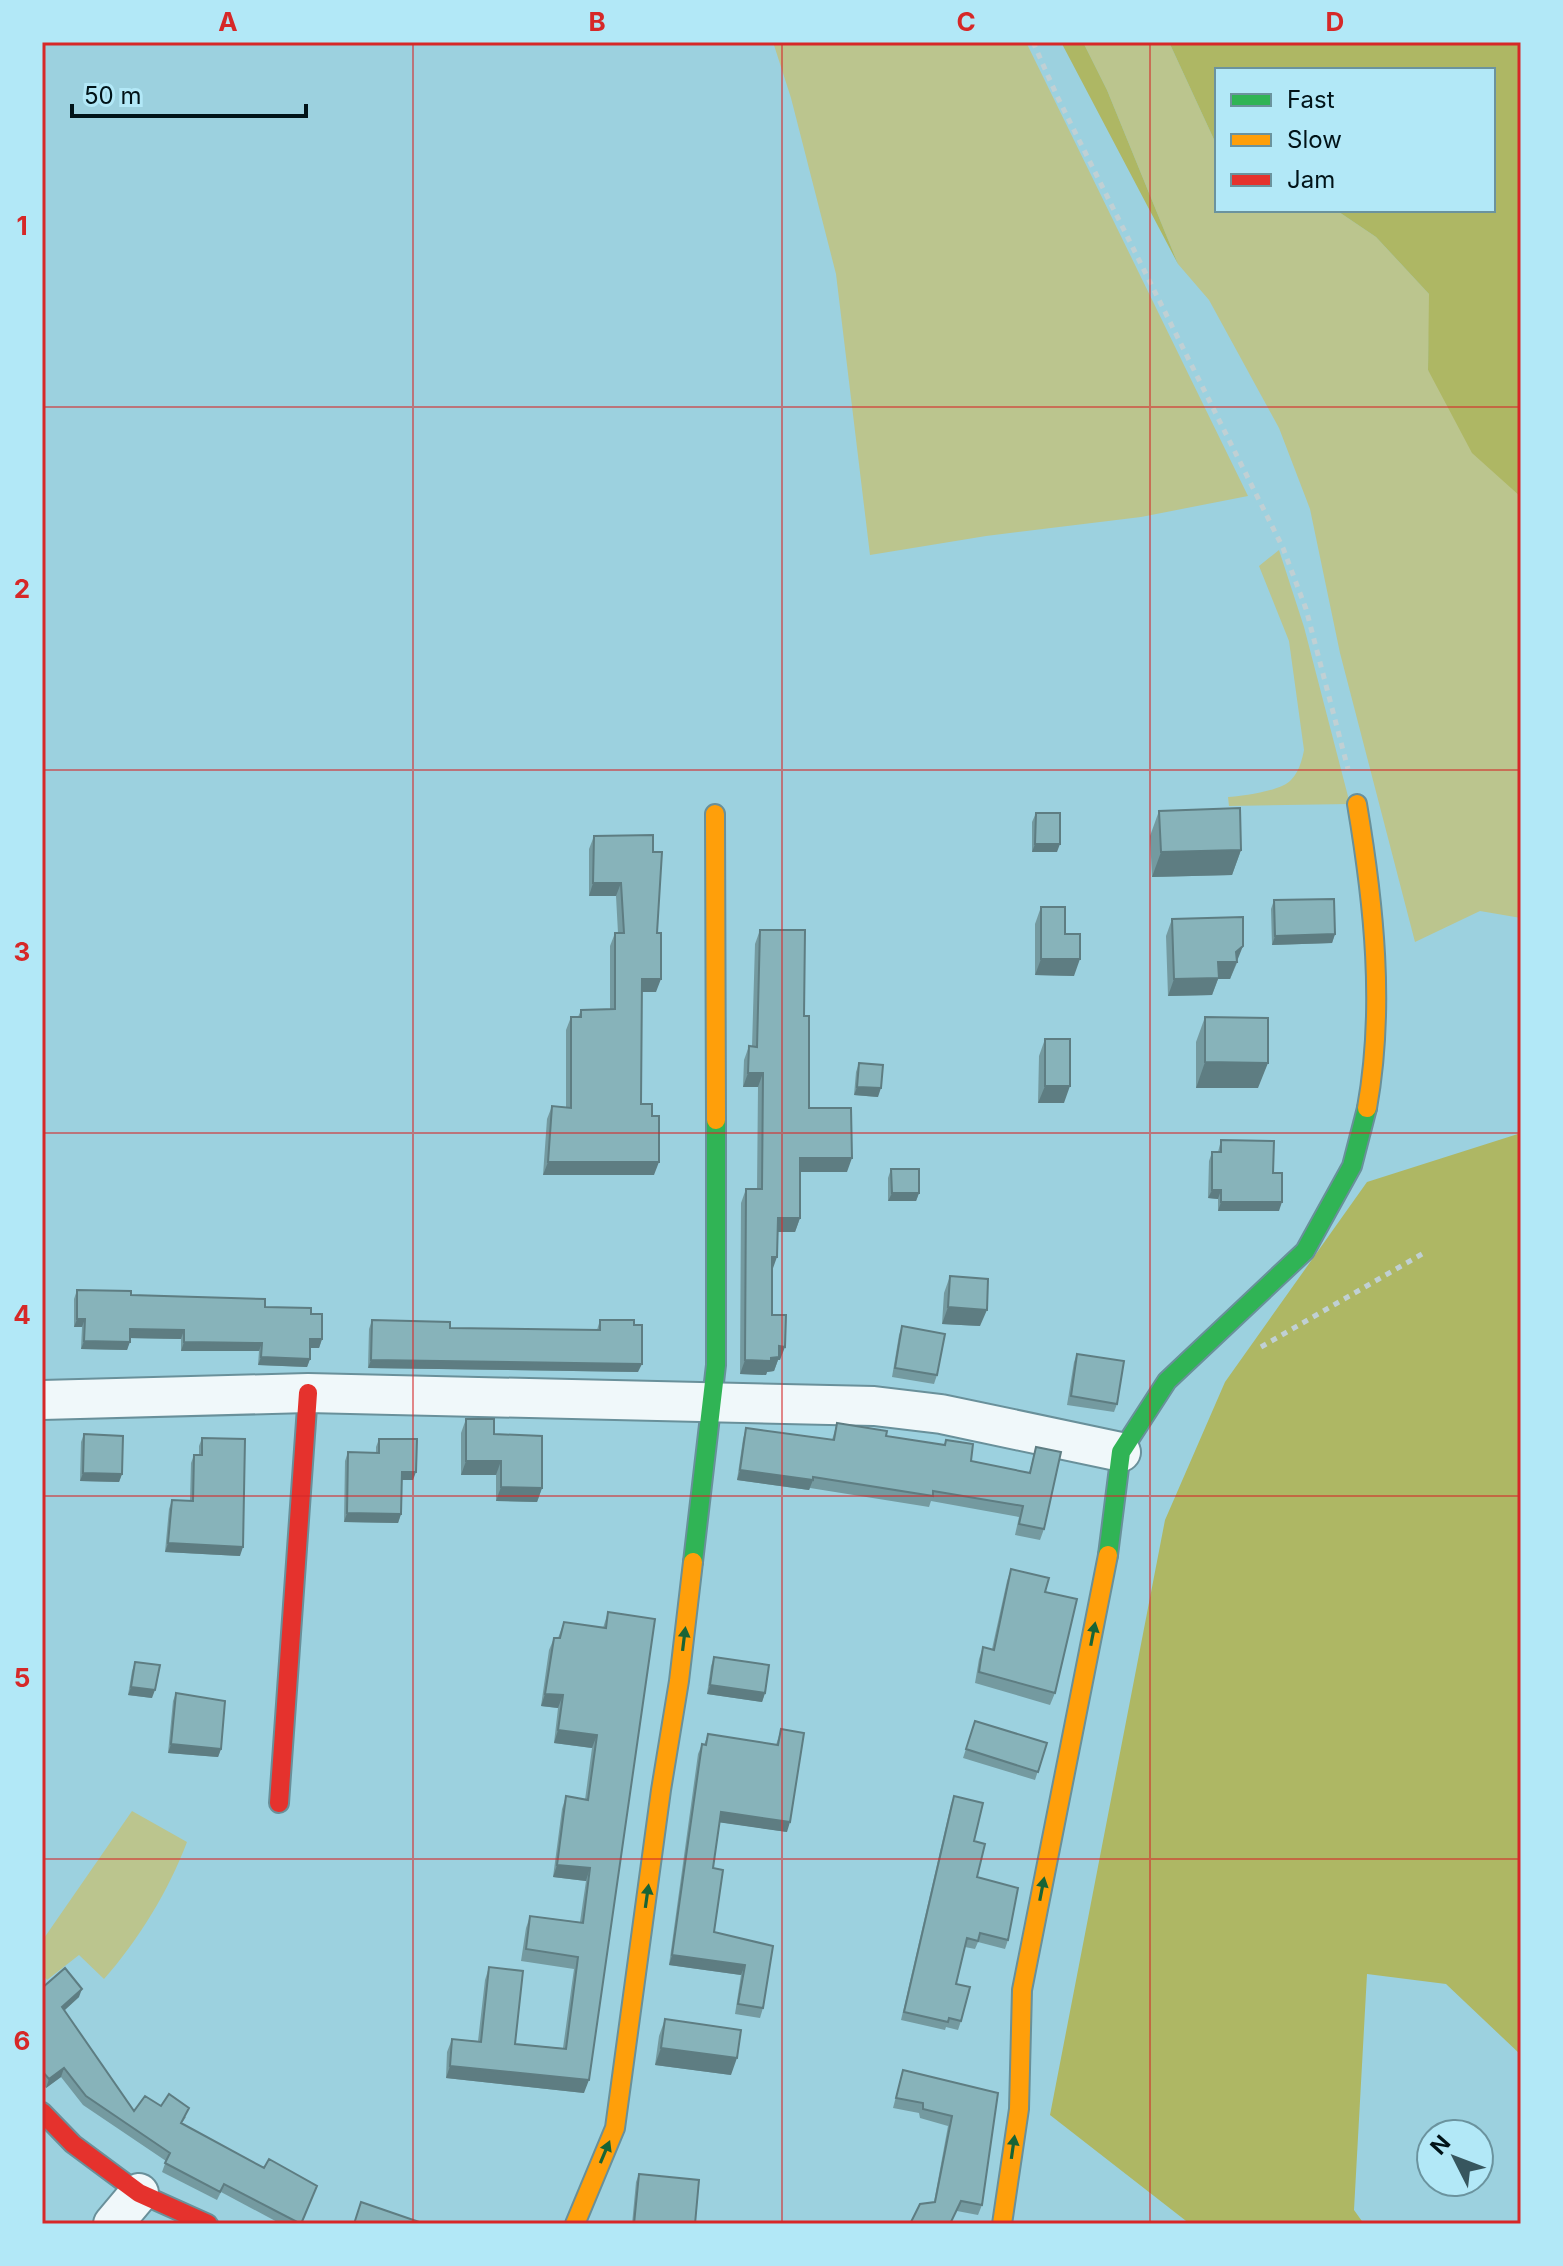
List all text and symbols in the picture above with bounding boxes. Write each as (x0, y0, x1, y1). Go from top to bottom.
text: A (218, 6, 238, 37)
text: B (588, 6, 606, 37)
text: C (956, 6, 976, 37)
text: D (1326, 6, 1344, 37)
scale bar (72, 68, 306, 118)
legend (1215, 68, 1495, 212)
text: 50 m (84, 81, 142, 110)
text: Fast (1287, 85, 1335, 114)
text: Slow (1287, 125, 1342, 154)
text: Jam (1287, 165, 1335, 194)
text: 1 (16, 210, 28, 241)
text: 2 (14, 573, 30, 604)
text: 3 (14, 936, 30, 967)
text: 4 (13, 1299, 31, 1330)
one-way arrow (1087, 1621, 1100, 1646)
one-way arrow (677, 1626, 690, 1651)
text: 5 (14, 1662, 30, 1693)
one-way arrow (1037, 1876, 1049, 1901)
one-way arrow (641, 1883, 654, 1908)
text: 6 (14, 2025, 30, 2056)
north arrow (1415, 2118, 1495, 2198)
text: N (1425, 2130, 1455, 2160)
one-way arrow (1007, 2134, 1020, 2159)
one-way arrow (599, 2140, 612, 2164)

